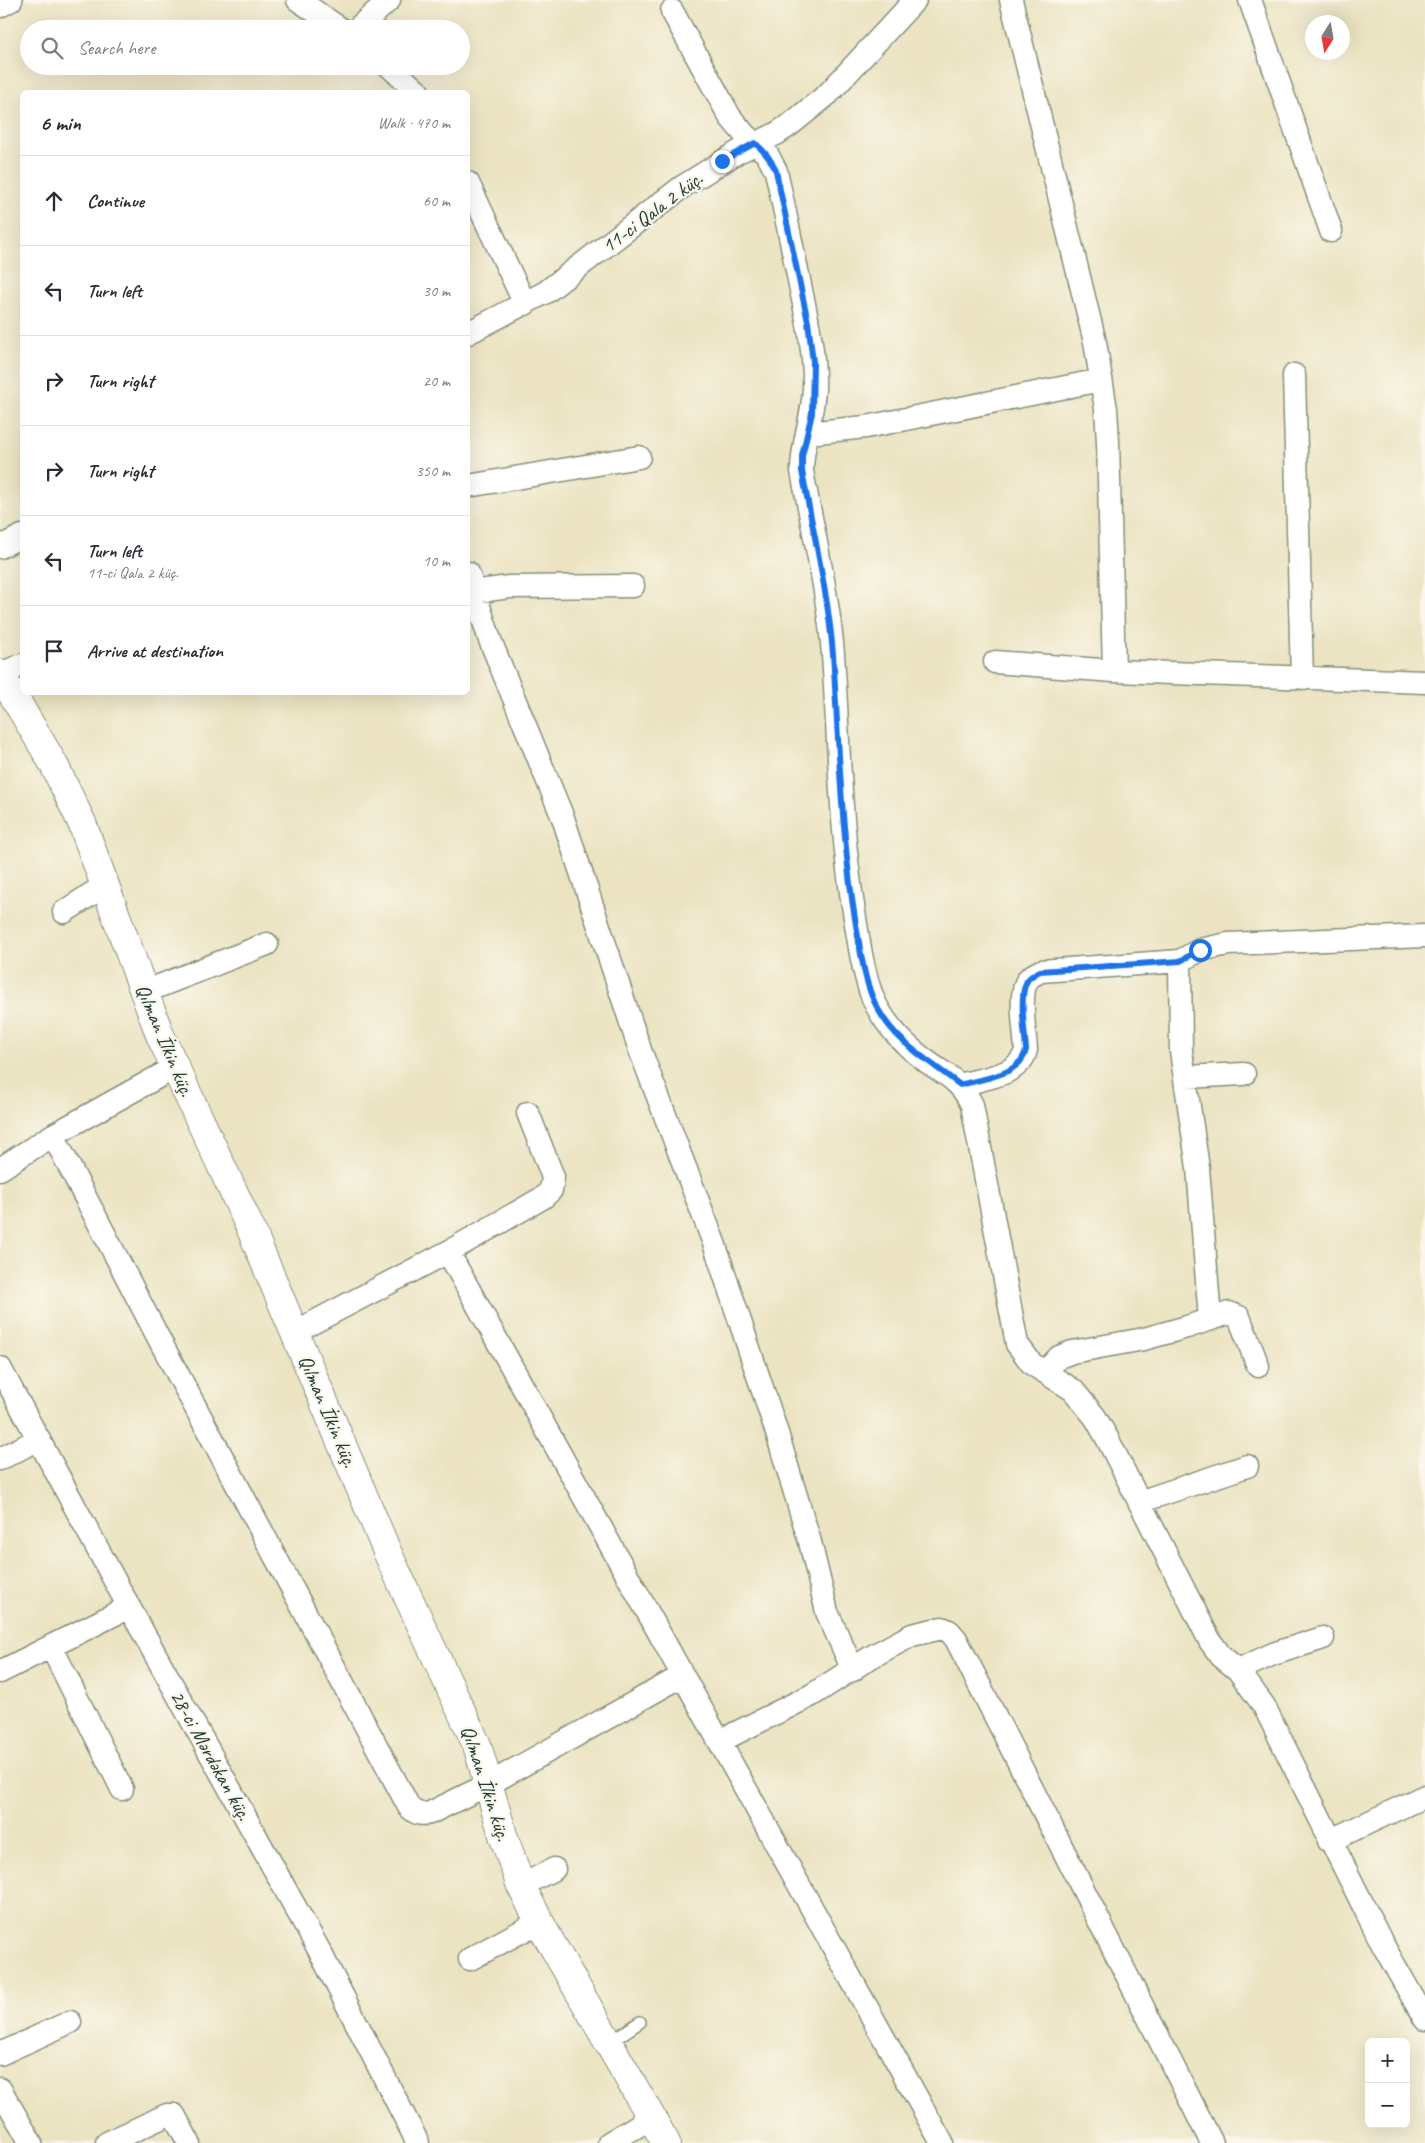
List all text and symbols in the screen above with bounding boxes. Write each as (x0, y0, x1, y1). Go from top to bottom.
north arrow (1305, 15, 1350, 60)
search box (20, 20, 470, 75)
icon: search (38, 34, 66, 62)
text: Search here (78, 36, 155, 60)
text: 6 min (40, 110, 81, 136)
text: Walk · 470 m (378, 113, 450, 133)
route end (711, 150, 734, 173)
street label: 11-ci Qala 2 küç. (596, 165, 708, 258)
icon: ahead (40, 187, 68, 215)
text: Continue (87, 189, 144, 213)
text: 60 m (423, 191, 450, 211)
icon: left (40, 277, 68, 305)
text: Turn left (87, 279, 142, 303)
text: 30 m (423, 281, 450, 301)
icon: right (40, 367, 68, 395)
text: Turn right (87, 369, 154, 393)
text: 20 m (423, 371, 450, 391)
icon: right (40, 457, 68, 485)
text: Turn right (87, 459, 154, 483)
text: 350 m (416, 461, 450, 481)
text: Turn left (87, 539, 142, 563)
icon: left (40, 547, 68, 575)
text: 10 m (423, 551, 450, 571)
text: 11-ci Qala 2 küç. (87, 563, 178, 583)
icon: arrive (40, 637, 68, 665)
text: Arrive at destination (87, 639, 223, 663)
route start (1189, 939, 1212, 962)
street label: Qılman İlkin küç. (130, 980, 201, 1101)
street label: Qılman İlkin küç. (293, 1351, 364, 1472)
street label: 28-ci Mərdəkan küç. (164, 1685, 258, 1826)
street label: Qılman İlkin küç. (455, 1722, 517, 1845)
map controls (1365, 2038, 1410, 2128)
button: + (1365, 2038, 1410, 2083)
button: − (1365, 2083, 1410, 2128)

